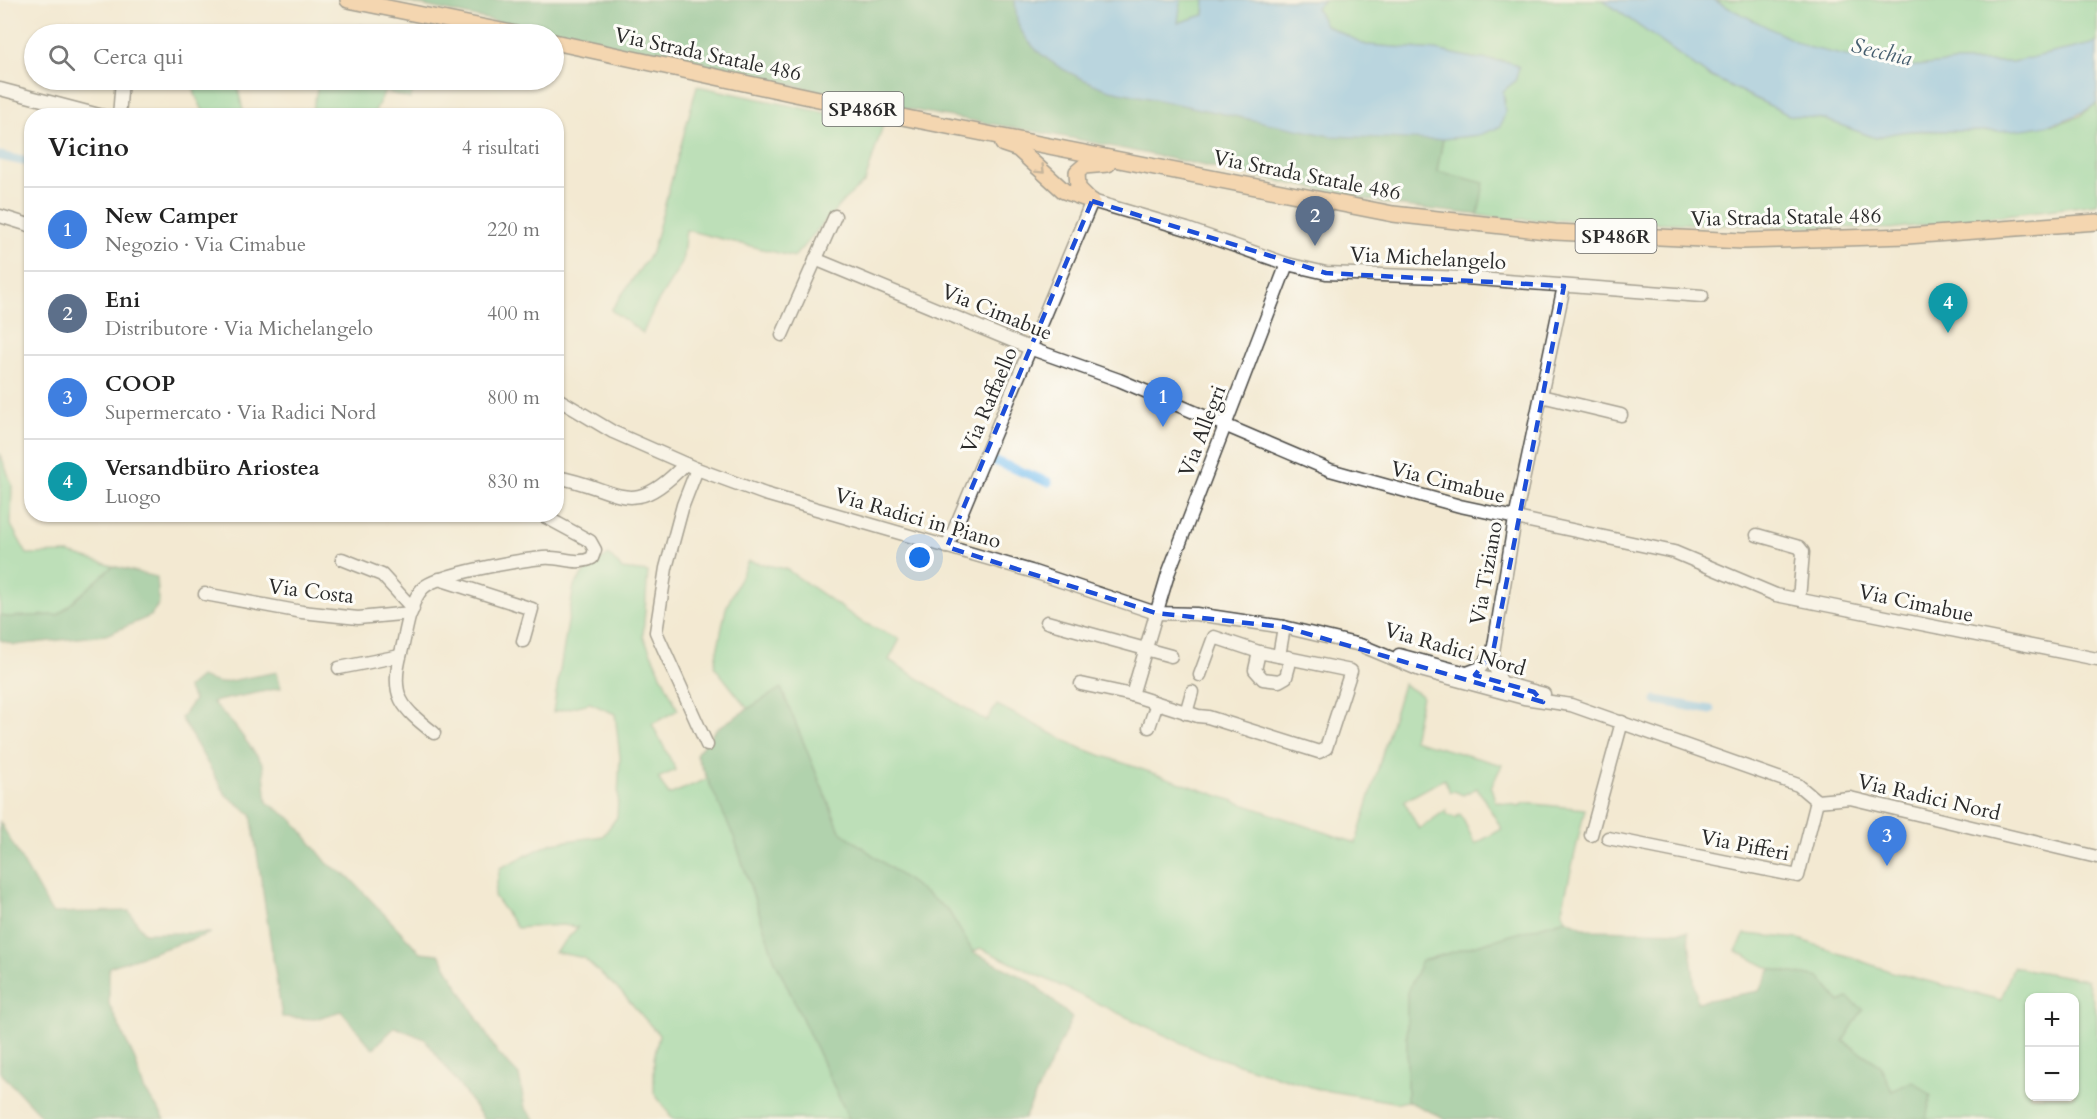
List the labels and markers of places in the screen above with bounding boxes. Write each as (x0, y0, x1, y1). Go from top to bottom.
pin: 2 (1296, 196, 1334, 246)
pin: 4 (1928, 284, 1968, 333)
pin: 1 (1144, 378, 1182, 427)
pin: 3 (1868, 816, 1906, 866)

